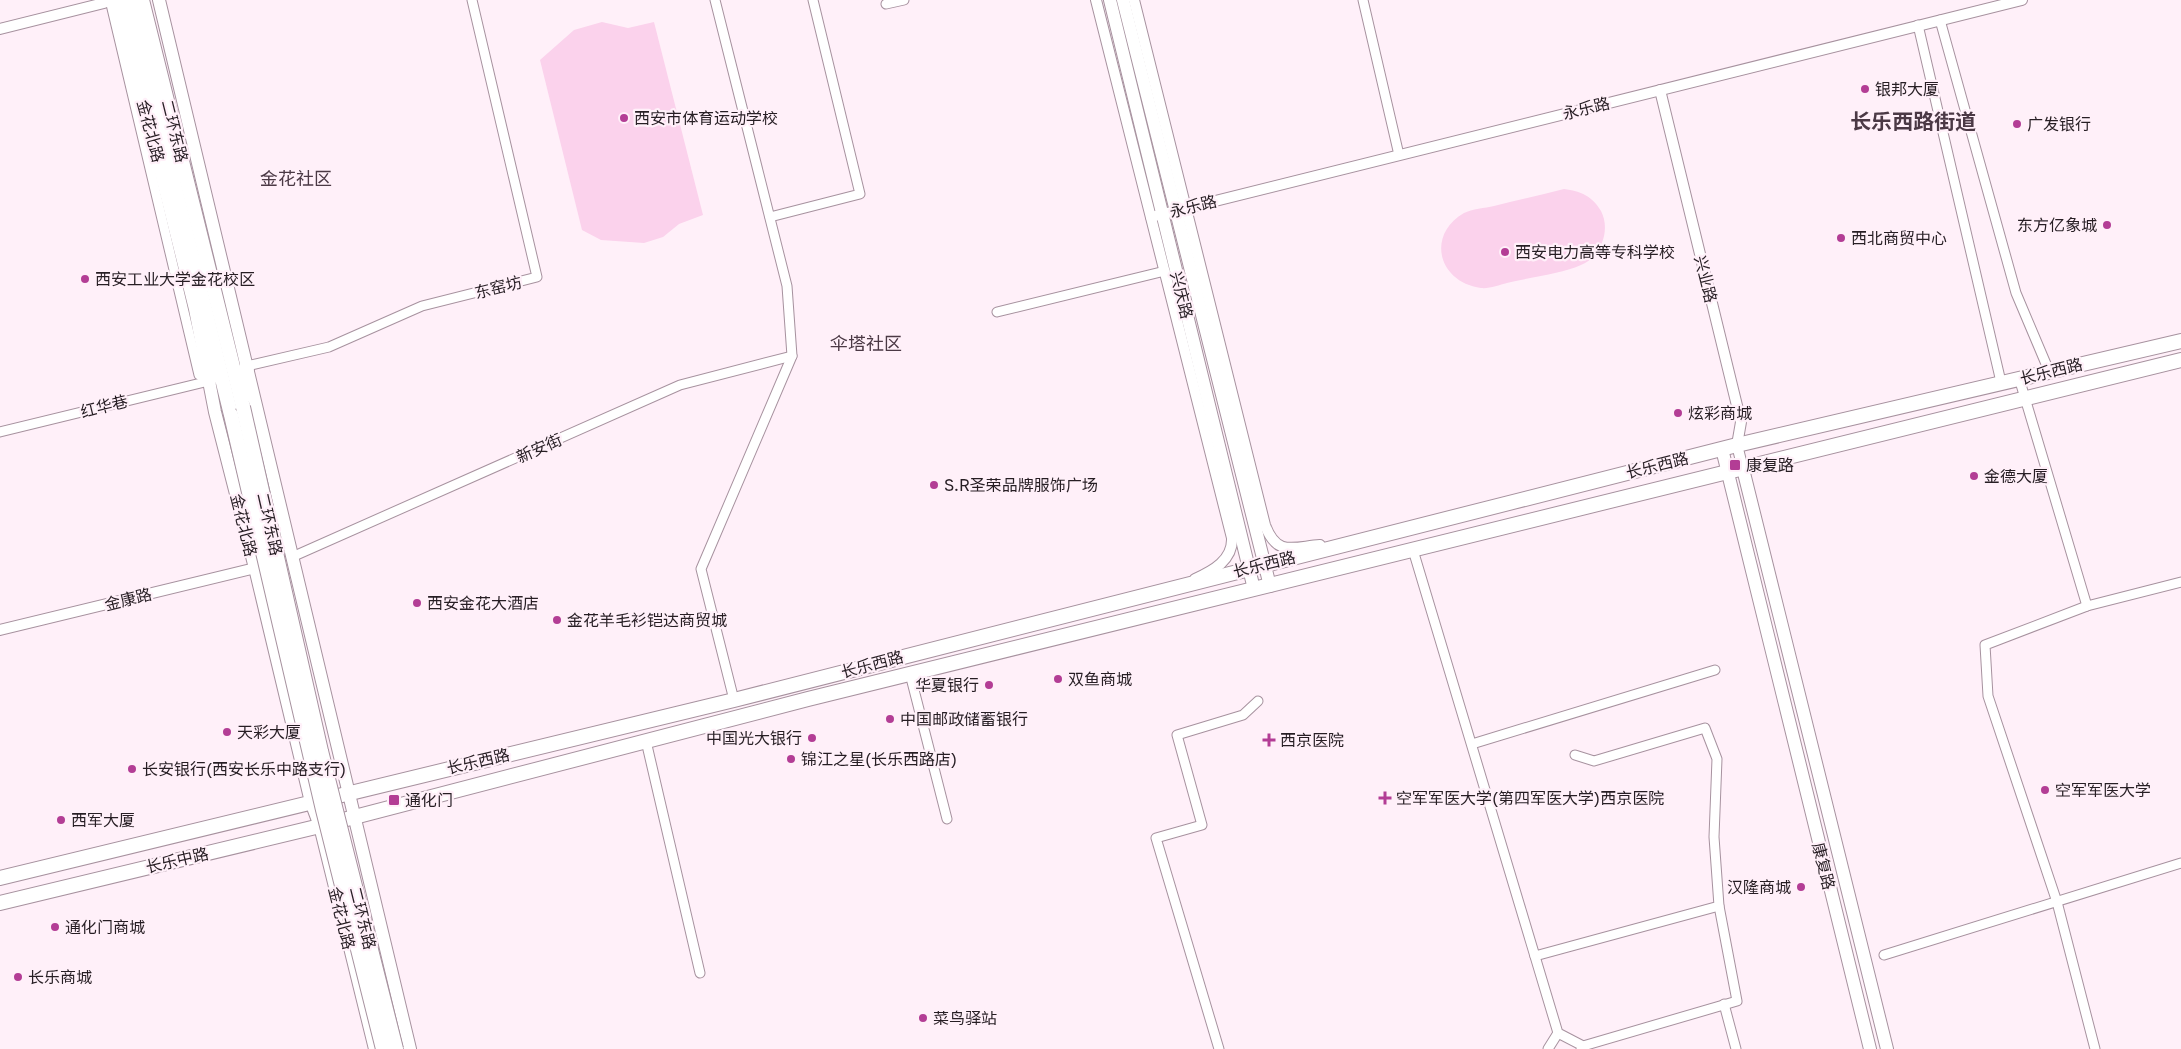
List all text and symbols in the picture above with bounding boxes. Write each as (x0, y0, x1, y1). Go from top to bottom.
place label: 银邦大厦 (1875, 79, 1939, 99)
marker: 银邦大厦 (1859, 83, 1871, 95)
street label: 永乐路 (1560, 92, 1612, 124)
street label: 金花北路 (133, 97, 169, 165)
street label: 二环东路 (158, 98, 192, 164)
place label: 西安市体育运动学校 (634, 108, 778, 128)
district label: 长乐西路街道 (1850, 108, 1976, 134)
marker: 西安市体育运动学校 (618, 112, 630, 124)
place label: 广发银行 (2027, 114, 2091, 134)
marker: 广发银行 (2011, 118, 2023, 130)
district label: 金花社区 (260, 167, 332, 189)
street label: 永乐路 (1167, 190, 1219, 222)
place label: 东方亿象城 (2017, 215, 2097, 235)
marker: 东方亿象城 (2101, 219, 2113, 231)
place label: 西北商贸中心 (1851, 228, 1947, 248)
marker: 西北商贸中心 (1835, 232, 1847, 244)
place label: 西安电力高等专科学校 (1515, 242, 1675, 262)
marker: 西安电力高等专科学校 (1499, 246, 1511, 258)
street label: 兴业路 (1690, 253, 1722, 305)
place label: 西安工业大学金花校区 (95, 269, 255, 289)
street label: 兴庆路 (1166, 269, 1198, 321)
street label: 东窑坊 (472, 271, 524, 303)
marker: 西安工业大学金花校区 (79, 273, 91, 285)
district label: 伞塔社区 (830, 332, 902, 354)
street label: 长乐西路 (2018, 354, 2084, 388)
street label: 红华巷 (78, 390, 130, 422)
place label: 炫彩商城 (1688, 403, 1752, 423)
marker: 炫彩商城 (1672, 407, 1684, 419)
street label: 新安街 (513, 429, 565, 467)
street label: 长乐西路 (1624, 448, 1690, 482)
place label: 康复路 (1746, 455, 1794, 475)
marker: 康复路 (1728, 458, 1742, 472)
place label: 金德大厦 (1984, 466, 2048, 486)
marker: 金德大厦 (1968, 470, 1980, 482)
place label: S.R圣荣品牌服饰广场 (944, 475, 1098, 495)
marker: S.R圣荣品牌服饰广场 (928, 479, 940, 491)
street label: 二环东路 (253, 491, 287, 557)
street label: 金花北路 (227, 492, 261, 558)
street label: 长乐西路 (1231, 547, 1297, 581)
street label: 金康路 (102, 583, 154, 615)
place label: 西安金花大酒店 (427, 593, 539, 613)
marker: 西安金花大酒店 (411, 597, 423, 609)
place label: 金花羊毛衫铠达商贸城 (567, 610, 727, 630)
marker: 金花羊毛衫铠达商贸城 (551, 614, 563, 626)
street label: 长乐西路 (838, 646, 906, 682)
place label: 双鱼商城 (1068, 669, 1132, 689)
marker: 双鱼商城 (1052, 673, 1064, 685)
place label: 华夏银行 (915, 675, 979, 695)
marker: 华夏银行 (983, 679, 995, 691)
place label: 中国邮政储蓄银行 (900, 709, 1028, 729)
marker: 中国邮政储蓄银行 (884, 713, 896, 725)
place label: 天彩大厦 (237, 722, 301, 742)
marker: 天彩大厦 (221, 726, 233, 738)
place label: 中国光大银行 (706, 728, 802, 748)
place label: 西京医院 (1280, 730, 1344, 750)
marker: 中国光大银行 (806, 732, 818, 744)
marker: 西京医院 (1262, 733, 1276, 747)
street label: 长乐西路 (445, 744, 511, 778)
place label: 锦江之星(长乐西路店) (801, 749, 957, 769)
marker: 锦江之星(长乐西路店) (785, 753, 797, 765)
place label: 长安银行(西安长乐中路支行) (142, 759, 346, 779)
marker: 长安银行(西安长乐中路支行) (126, 763, 138, 775)
place label: 空军军医大学 (2055, 780, 2151, 800)
marker: 空军军医大学 (2039, 784, 2051, 796)
place label: 空军军医大学(第四军医大学)西京医院 (1396, 788, 1664, 808)
place label: 通化门 (405, 790, 453, 810)
marker: 空军军医大学(第四军医大学)西京医院 (1378, 791, 1392, 805)
marker: 通化门 (387, 793, 401, 807)
place label: 西军大厦 (71, 810, 135, 830)
marker: 西军大厦 (55, 814, 67, 826)
street label: 康复路 (1808, 840, 1840, 892)
street label: 长乐中路 (144, 843, 210, 877)
place label: 汉隆商城 (1727, 877, 1791, 897)
marker: 汉隆商城 (1795, 881, 1807, 893)
street label: 金花北路 (325, 885, 359, 951)
street label: 二环东路 (346, 885, 380, 951)
place label: 通化门商城 (65, 917, 145, 937)
marker: 通化门商城 (49, 921, 61, 933)
place label: 长乐商城 (28, 967, 92, 987)
marker: 长乐商城 (12, 971, 24, 983)
place label: 菜鸟驿站 (933, 1008, 997, 1028)
marker: 菜鸟驿站 (917, 1012, 929, 1024)

